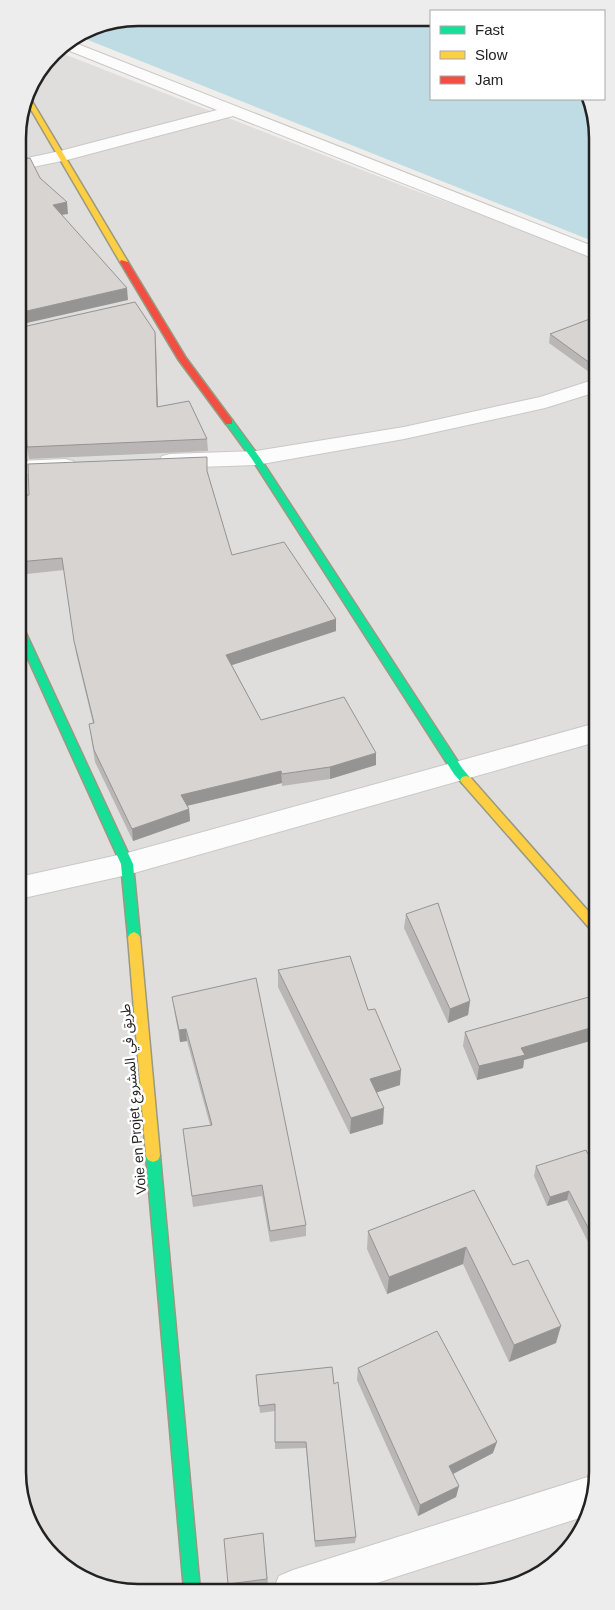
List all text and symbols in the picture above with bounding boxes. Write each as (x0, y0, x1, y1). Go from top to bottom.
legend (430, 10, 605, 100)
text: Fast (475, 21, 505, 38)
text: Slow (475, 46, 508, 63)
text: Jam (475, 71, 503, 88)
street label: Voie en Projet طريق في المشروع (117, 1003, 153, 1195)

